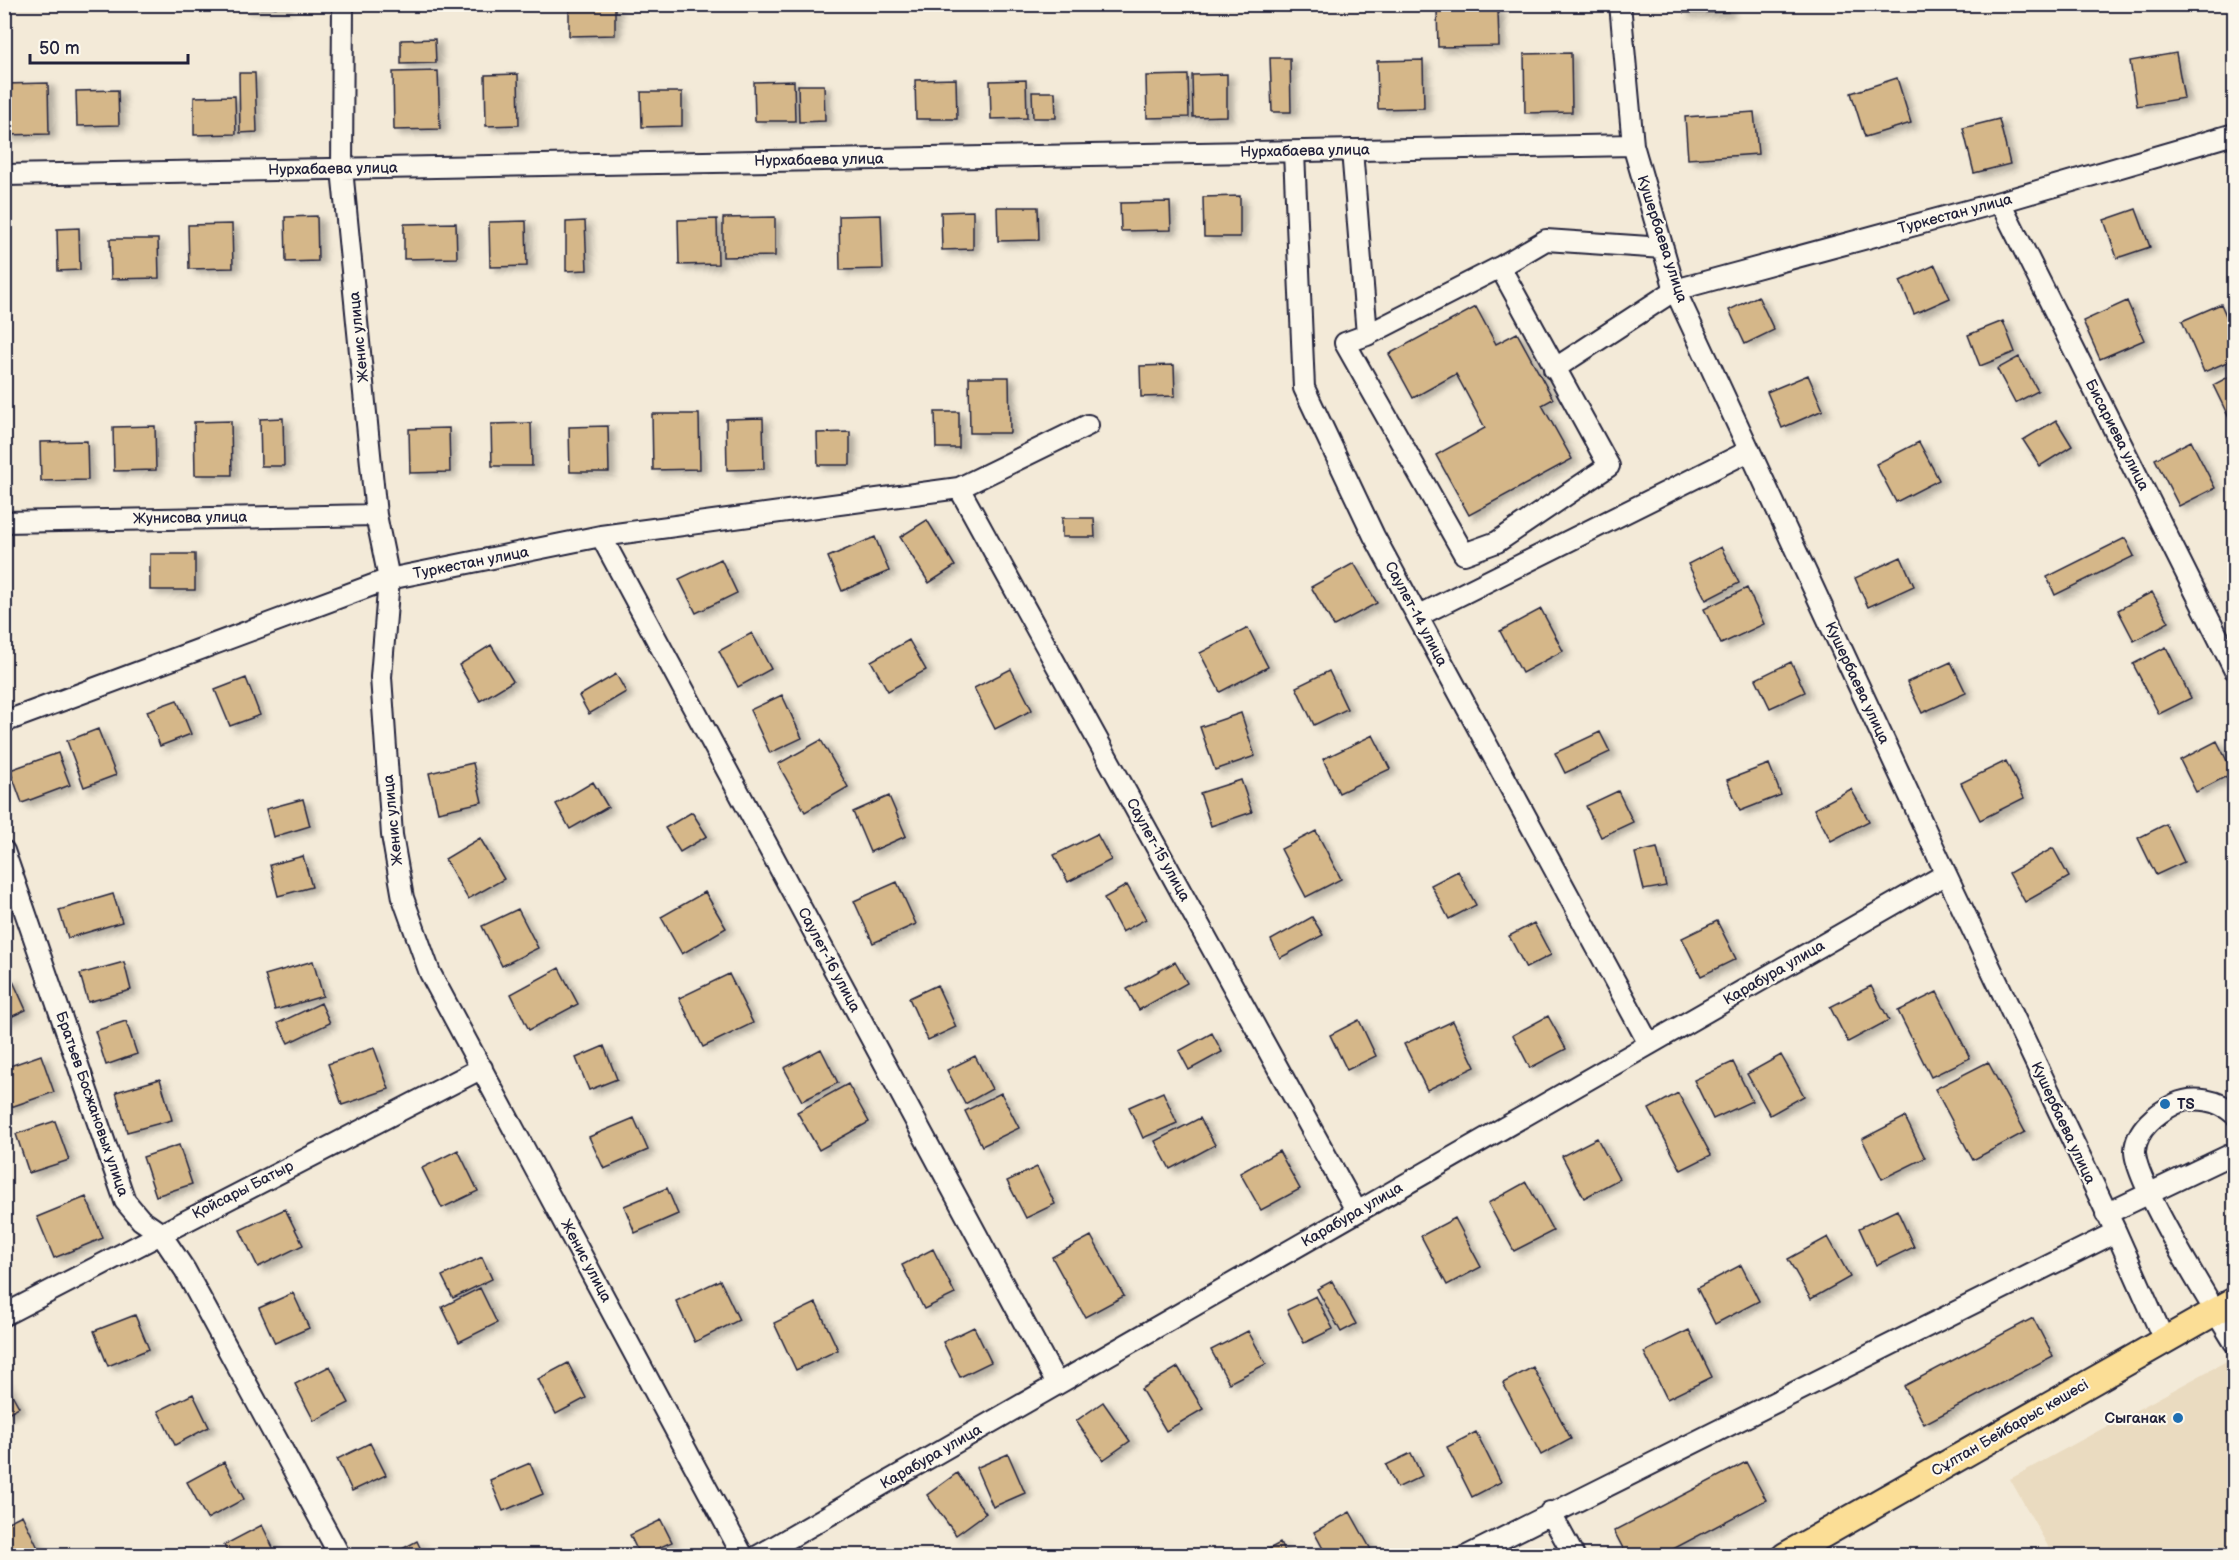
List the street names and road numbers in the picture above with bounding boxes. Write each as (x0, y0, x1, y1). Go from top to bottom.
street label: Нурхабаева улица (1240, 140, 1370, 162)
street label: Нурхабаева улица (754, 149, 884, 171)
street label: Нурхабаева улица (268, 158, 398, 180)
street label: Кушербаева улица (1632, 173, 1692, 305)
street label: Туркестан улица (1896, 190, 2014, 238)
street label: Женис улица (345, 290, 373, 383)
street label: Бисариева улица (2081, 376, 2153, 494)
street label: Жунисова улица (133, 508, 247, 528)
street label: Туркестан улица (412, 542, 531, 584)
street label: Саулет-14 улица (1380, 558, 1452, 670)
street label: Кушербаева улица (1820, 619, 1894, 747)
street label: Женис улица (379, 773, 407, 866)
street label: Саулет-15 улица (1122, 795, 1194, 905)
street label: Саулет-16 улица (793, 904, 865, 1016)
street label: Карабура улица (1720, 936, 1828, 1010)
street label: Братьев Босжановых улица (51, 1009, 133, 1199)
street label: Кушербаева улица (2026, 1059, 2100, 1187)
street label: Қойсары Батыр (189, 1156, 297, 1224)
street label: Карабура улица (1298, 1178, 1406, 1252)
street label: Женис улица (556, 1216, 616, 1306)
street label: Сұлтан Бейбарыс көшесі (1928, 1375, 2092, 1481)
street label: Карабура улица (877, 1420, 985, 1494)

